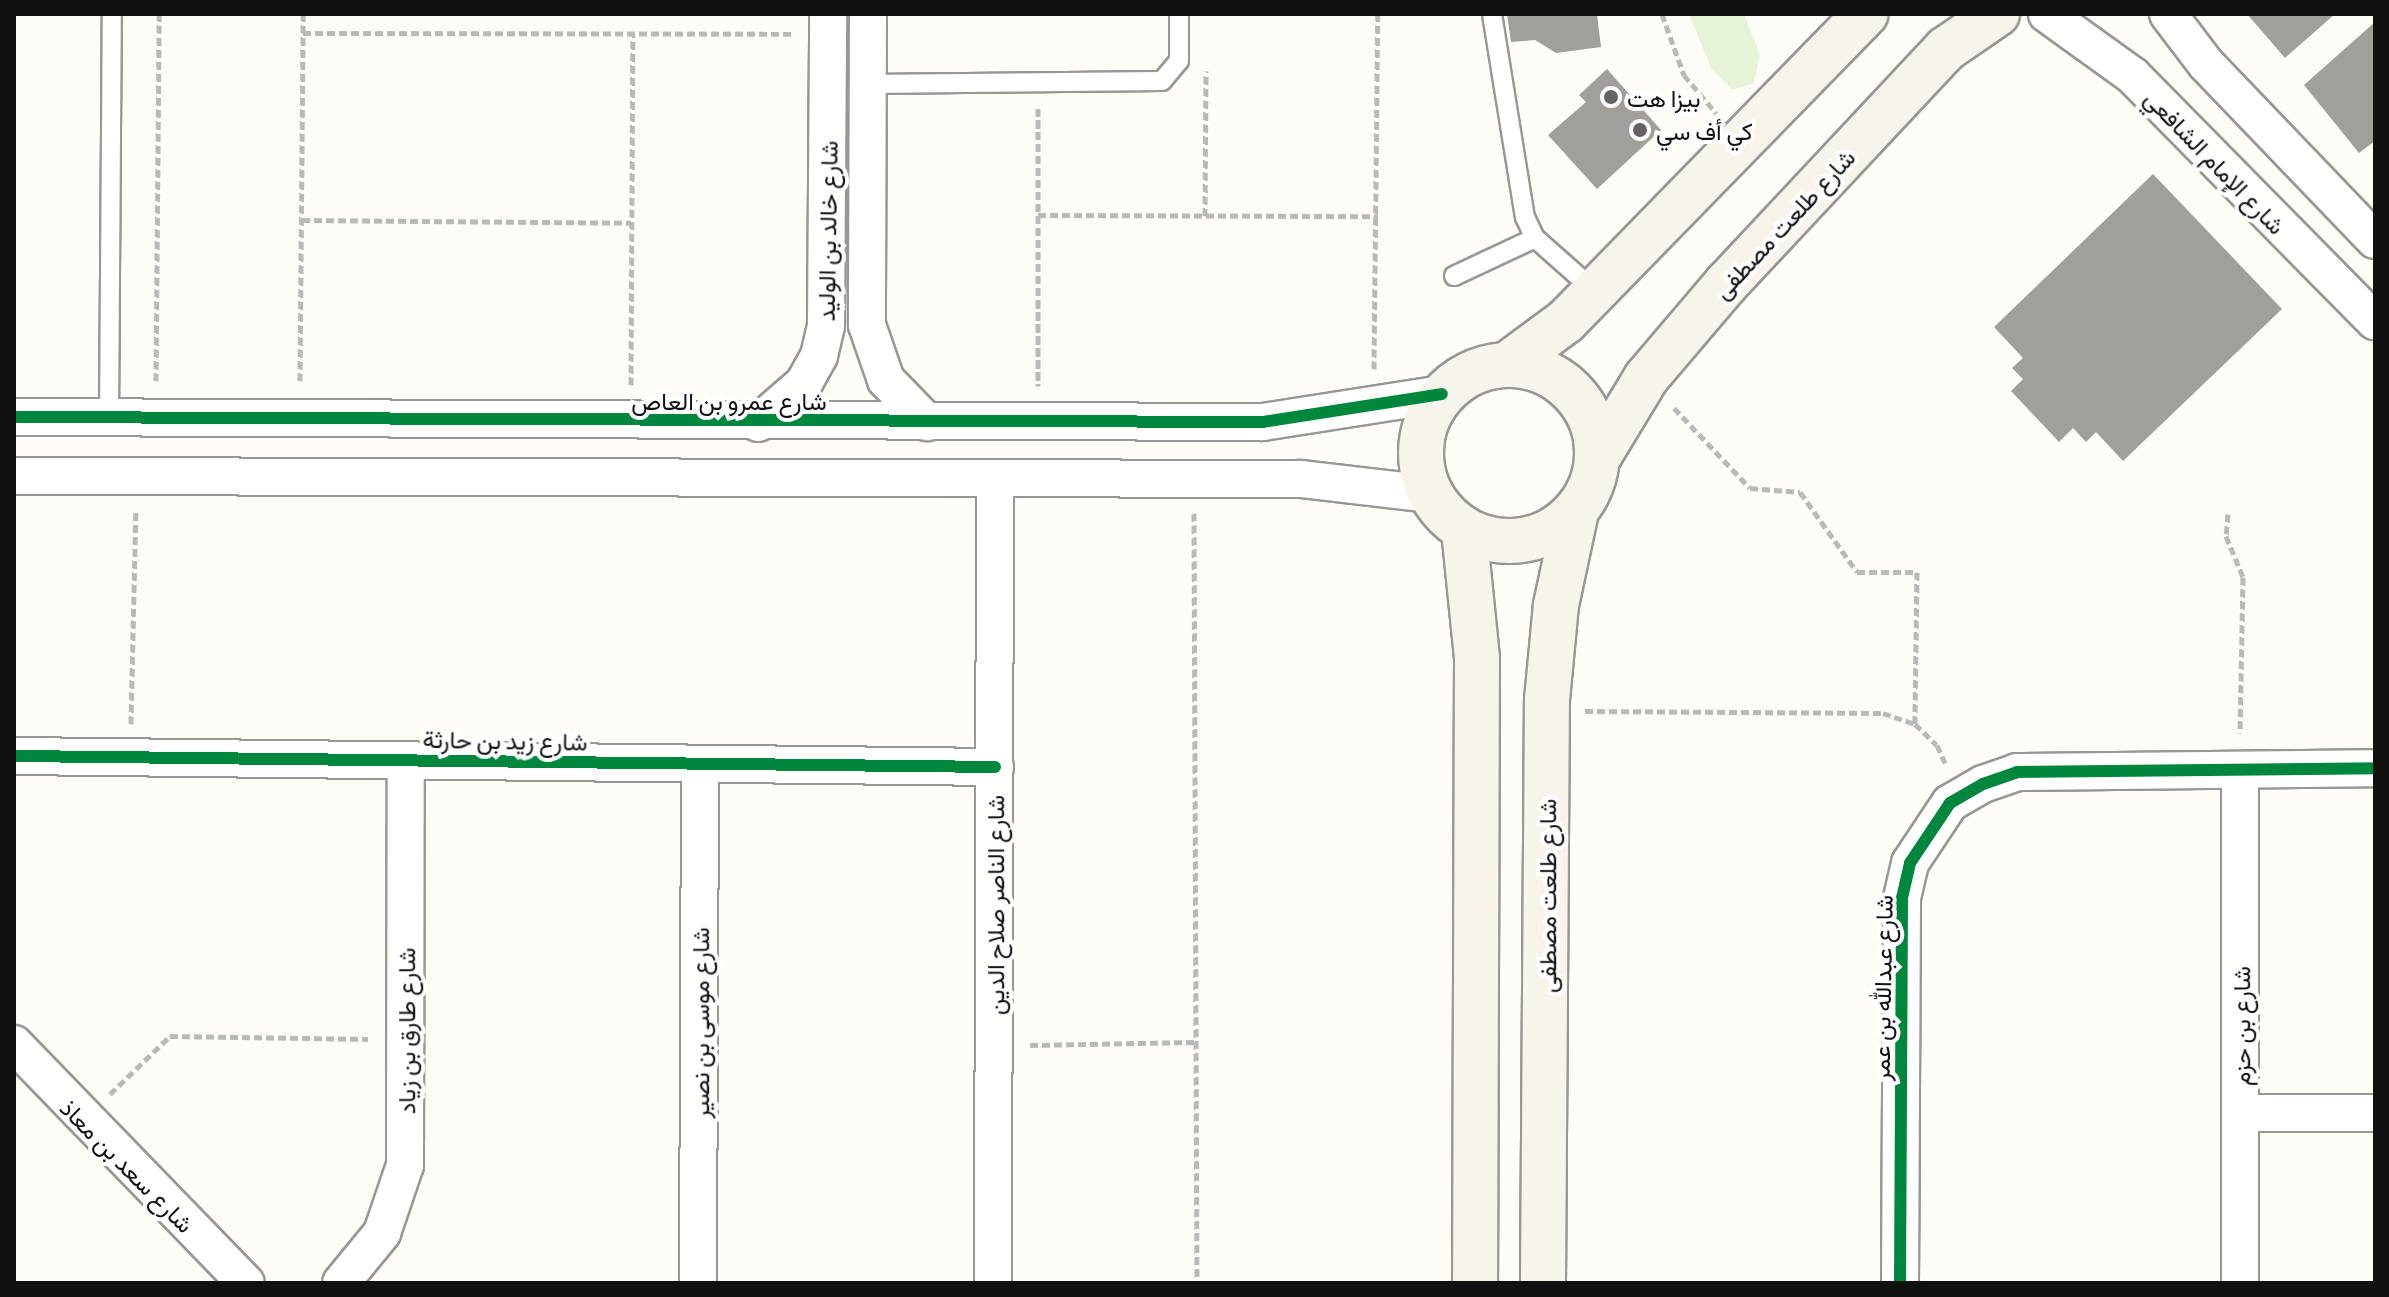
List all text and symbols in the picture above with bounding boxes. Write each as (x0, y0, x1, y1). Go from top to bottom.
place label: بيزا هت (1627, 83, 1701, 111)
street label: شارع الإمام الشافعي (2140, 83, 2292, 239)
marker: بيزا هت (1602, 88, 1620, 106)
place label: كي أف سي (1656, 116, 1753, 144)
marker: كي أف سي (1631, 121, 1649, 139)
street label: شارع خالد بن الوليد (810, 140, 842, 322)
street label: شارع طلعت مصطفى (1706, 142, 1860, 304)
street label: شارع عمرو بن العاص (631, 386, 827, 414)
street label: شارع زيد بن حارثة (422, 723, 588, 755)
street label: شارع الناصر صلاح الدين (980, 795, 1008, 1015)
street label: شارع طلعت مصطفى (1532, 799, 1560, 993)
street label: شارع عبدالله بن عمر (1865, 895, 1897, 1081)
street label: شارع موسى بن نصير (685, 927, 713, 1119)
street label: شارع طارق بن زياد (391, 948, 419, 1114)
street label: شارع بن حزم (2226, 966, 2254, 1086)
street label: شارع سعد بن معاذ (55, 1092, 201, 1238)

